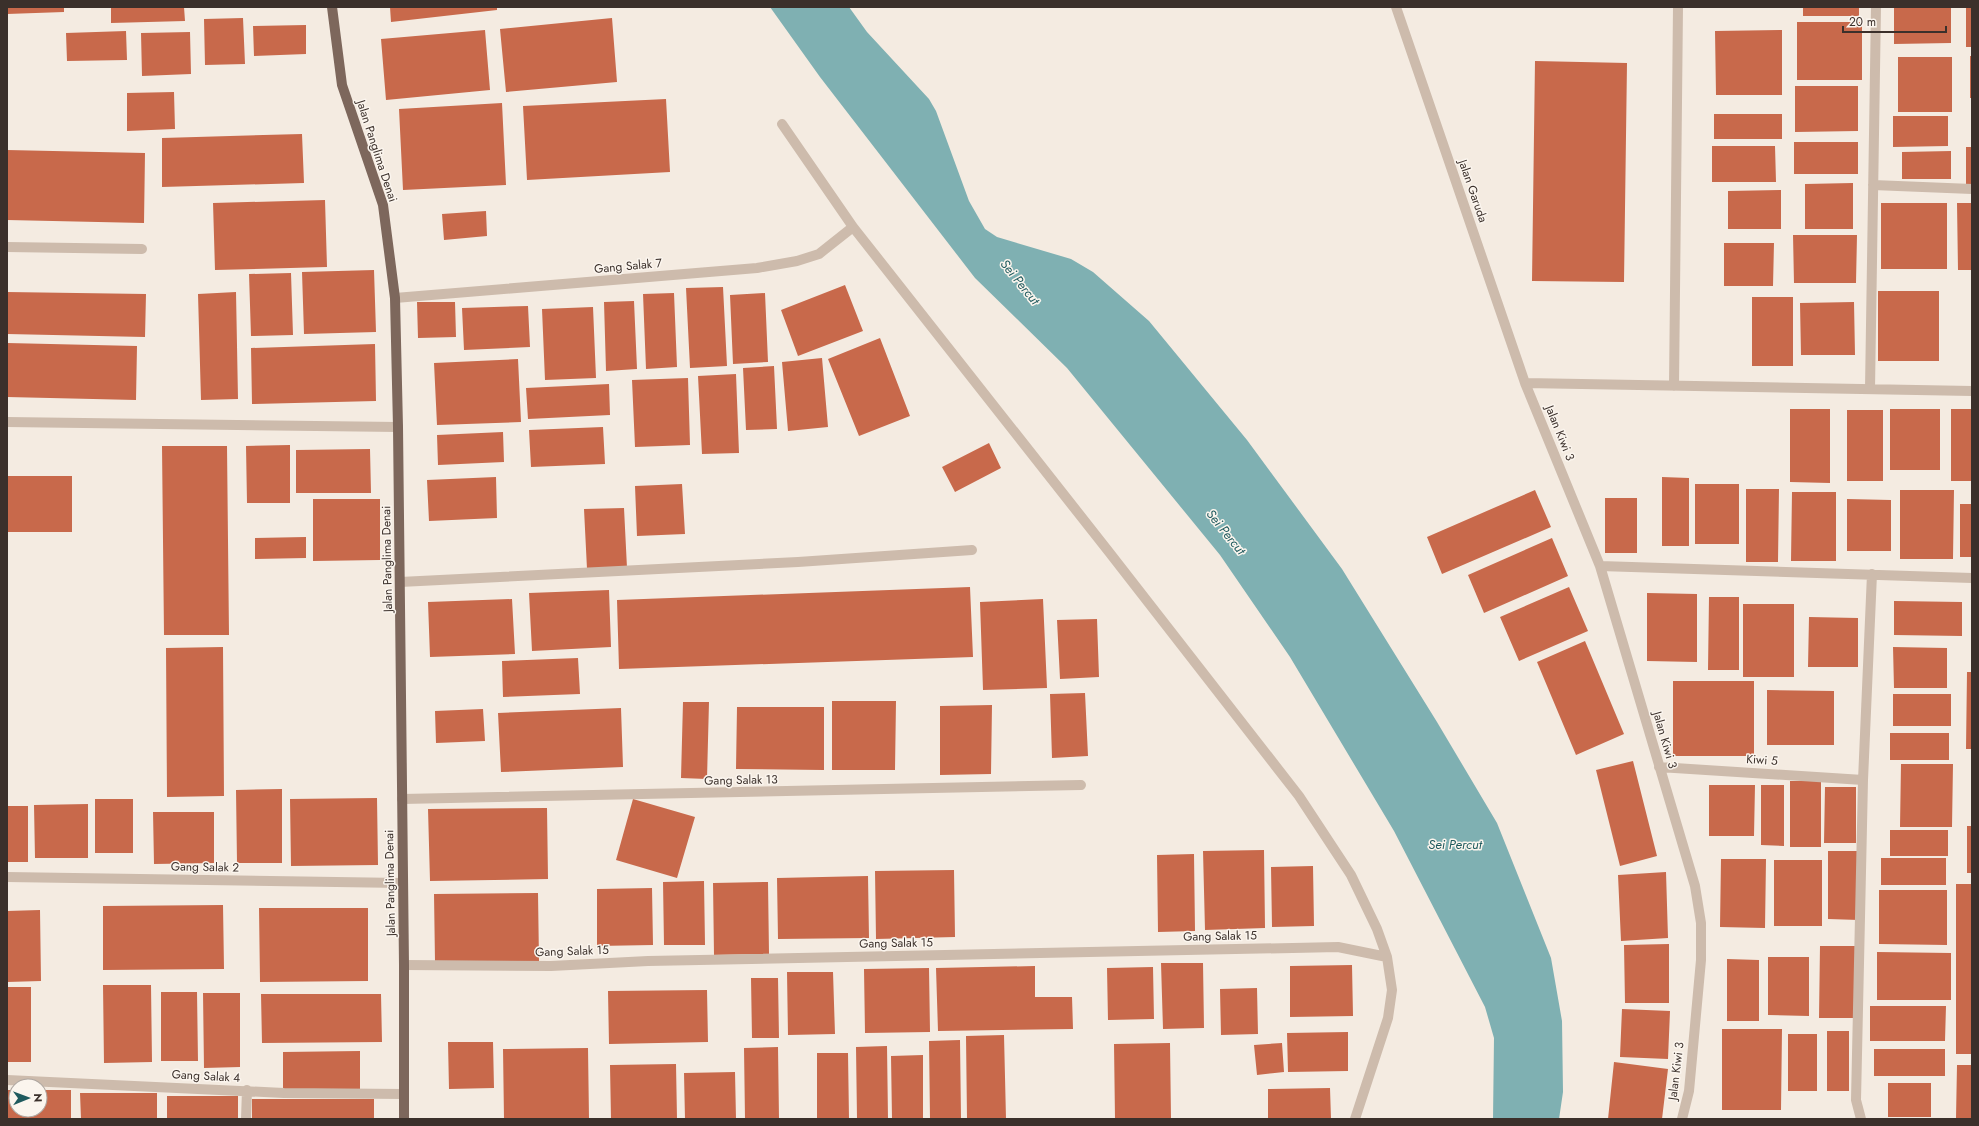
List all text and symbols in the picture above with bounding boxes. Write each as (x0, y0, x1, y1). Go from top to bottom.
scale bar (1843, 8, 1946, 34)
text: 20 m (1849, 13, 1876, 31)
street label: Jalan Panglima Denai (351, 96, 402, 204)
street label: Jalan Garuda (1453, 155, 1492, 225)
street label: Gang Salak 7 (593, 254, 663, 278)
water label: Sei Percut (996, 255, 1045, 309)
street label: Jalan Kiwi 3 (1540, 401, 1579, 464)
water label: Sei Percut (1202, 505, 1251, 559)
street label: Jalan Panglima Denai (377, 506, 397, 614)
street label: Jalan Kiwi 3 (1648, 708, 1682, 771)
street label: Kiwi 5 (1746, 750, 1779, 770)
street label: Gang Salak 13 (704, 770, 778, 790)
street label: Jalan Panglima Denai (380, 830, 400, 938)
water label: Sei Percut (1428, 835, 1483, 854)
street label: Gang Salak 2 (171, 857, 240, 877)
street label: Gang Salak 15 (1183, 926, 1257, 946)
street label: Gang Salak 15 (859, 933, 933, 953)
street label: Gang Salak 15 (535, 941, 609, 961)
street label: Jalan Kiwi 3 (1663, 1040, 1689, 1103)
street label: Gang Salak 4 (171, 1065, 241, 1087)
north arrow (8, 1078, 48, 1118)
text: N (30, 1093, 46, 1102)

